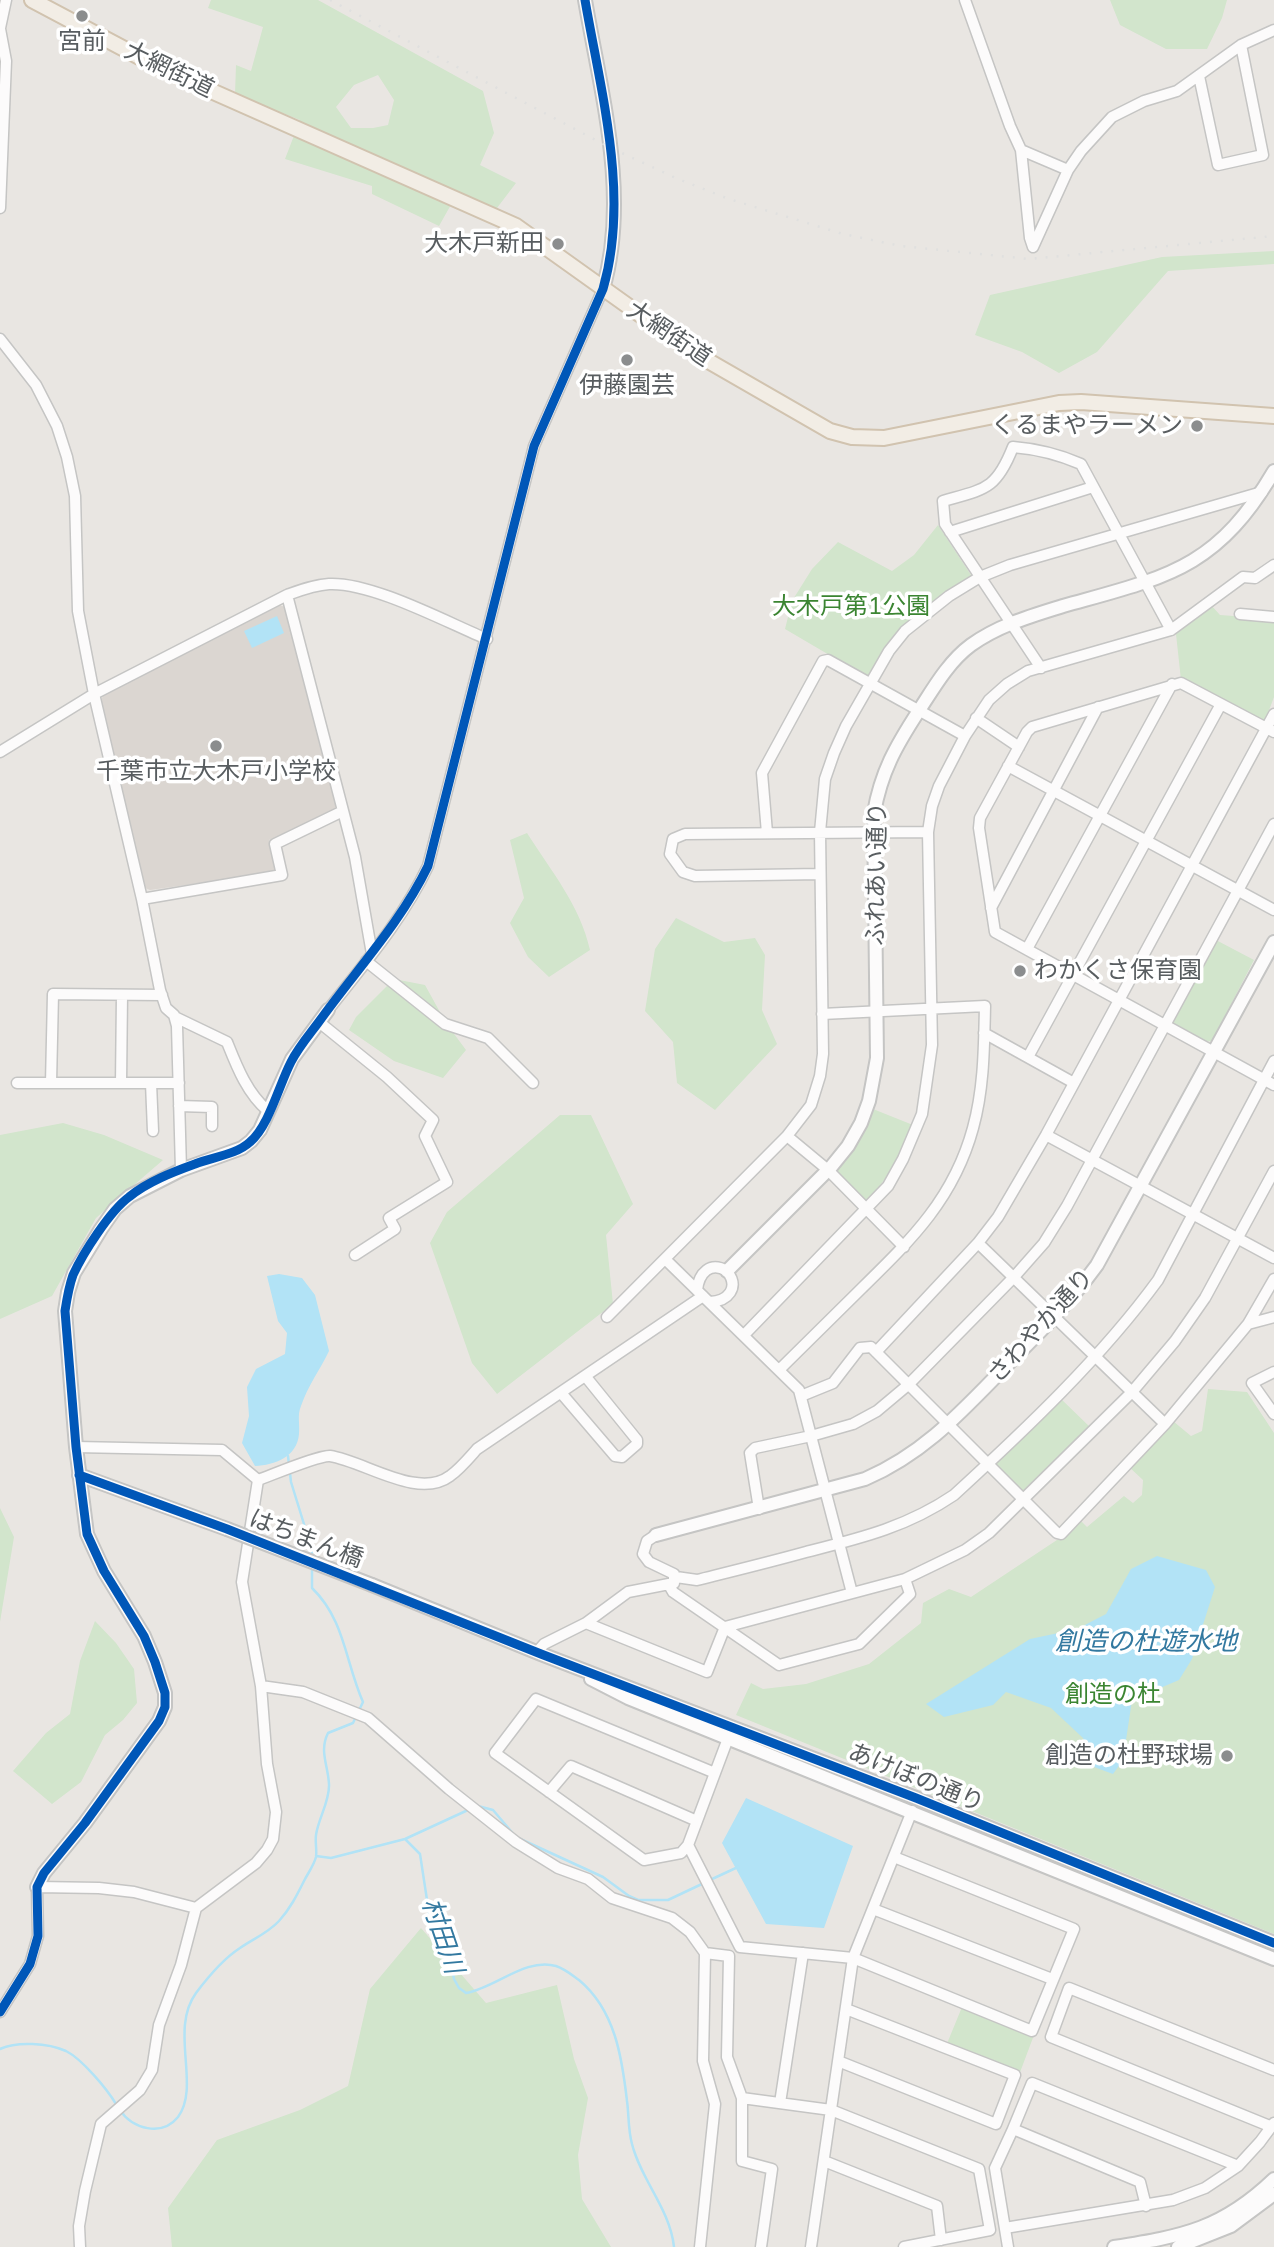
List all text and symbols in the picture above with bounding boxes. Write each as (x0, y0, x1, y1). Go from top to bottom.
marker: 宮前 (74, 8, 90, 24)
place label: 宮前 (58, 28, 106, 56)
street label: 大網街道 (120, 36, 218, 104)
place label: 大木戸新田 (424, 230, 544, 258)
marker: 大木戸新田 (550, 236, 566, 252)
street label: 大網街道 (621, 295, 717, 373)
marker: 伊藤園芸 (619, 352, 635, 368)
place label: 伊藤園芸 (579, 372, 675, 400)
place label: くるまやラーメン (991, 412, 1183, 440)
marker: くるまやラーメン (1189, 418, 1205, 434)
park label: 大木戸第1公園 (772, 593, 930, 621)
marker: 千葉市立大木戸小学校 (208, 738, 224, 754)
place label: 千葉市立大木戸小学校 (96, 758, 336, 786)
street label: ふれあい通り (861, 802, 893, 946)
place label: わかくさ保育園 (1034, 957, 1202, 985)
marker: わかくさ保育園 (1012, 963, 1028, 979)
street label: さわやか通り (982, 1263, 1100, 1389)
street label: はちまん橋 (245, 1504, 367, 1574)
water label: 創造の杜遊水地 (1055, 1626, 1237, 1658)
park label: 創造の杜 (1065, 1681, 1161, 1709)
street label: あけぼの通り (844, 1738, 988, 1818)
place label: 創造の杜野球場 (1045, 1742, 1213, 1770)
marker: 創造の杜野球場 (1219, 1748, 1235, 1764)
water label: 村田川 (415, 1894, 469, 1978)

